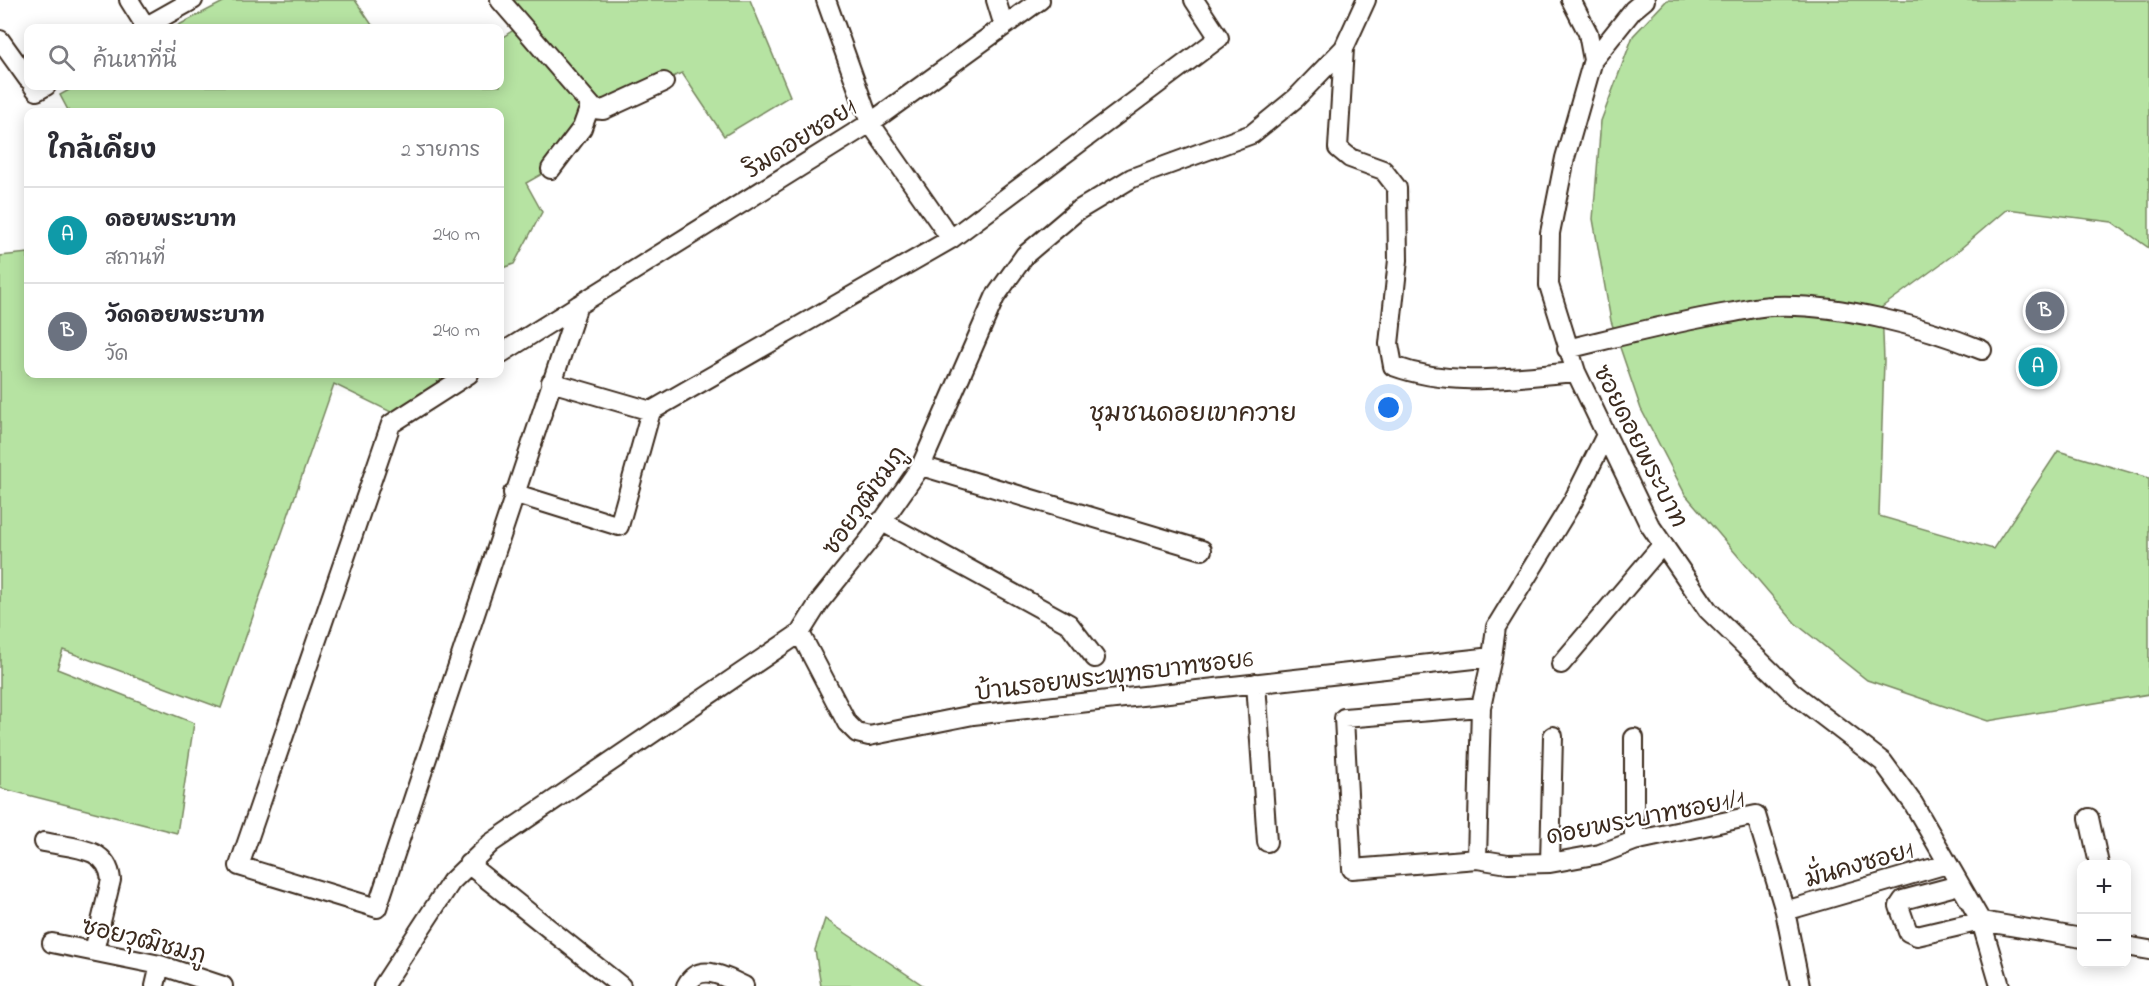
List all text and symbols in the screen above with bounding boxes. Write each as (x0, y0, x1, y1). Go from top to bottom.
search box (24, 24, 504, 90)
icon: search (45, 41, 78, 74)
text: ค้นหาที่นี่ (93, 46, 177, 78)
street label: ริมดอยซอย1 (738, 91, 865, 189)
text: ใกล้เคียง (48, 133, 156, 171)
text: 2 รายการ (401, 137, 480, 166)
text: ดอยพระบาท (105, 205, 236, 237)
text: A (61, 221, 74, 250)
text: 240 m (433, 221, 480, 250)
text: สถานที่ (105, 245, 165, 274)
pin: B (2026, 288, 2064, 334)
text: วัดดอยพระบาท (105, 301, 265, 333)
text: B (61, 317, 74, 346)
text: 240 m (433, 317, 480, 346)
text: วัด (105, 341, 128, 370)
pin: A (2018, 344, 2058, 389)
street label: ซอยดอยพระบาท (1583, 360, 1695, 535)
your location (1374, 393, 1403, 422)
district label: ชุมชนดอยเขาควาย (1089, 396, 1297, 434)
street label: ซอยวุฒิชมภู (815, 439, 917, 564)
street label: บ้านรอยพระพุทธบาทซอย6 (973, 643, 1256, 712)
street label: ดอยพระบาทซอย1/1 (1543, 783, 1748, 856)
street label: มั่นคงซอย1 (1799, 828, 1919, 899)
map controls (2077, 860, 2131, 968)
button: + (2077, 860, 2131, 914)
street label: ซอยวุฒิชมภู (77, 910, 209, 975)
button: − (2077, 914, 2131, 968)

